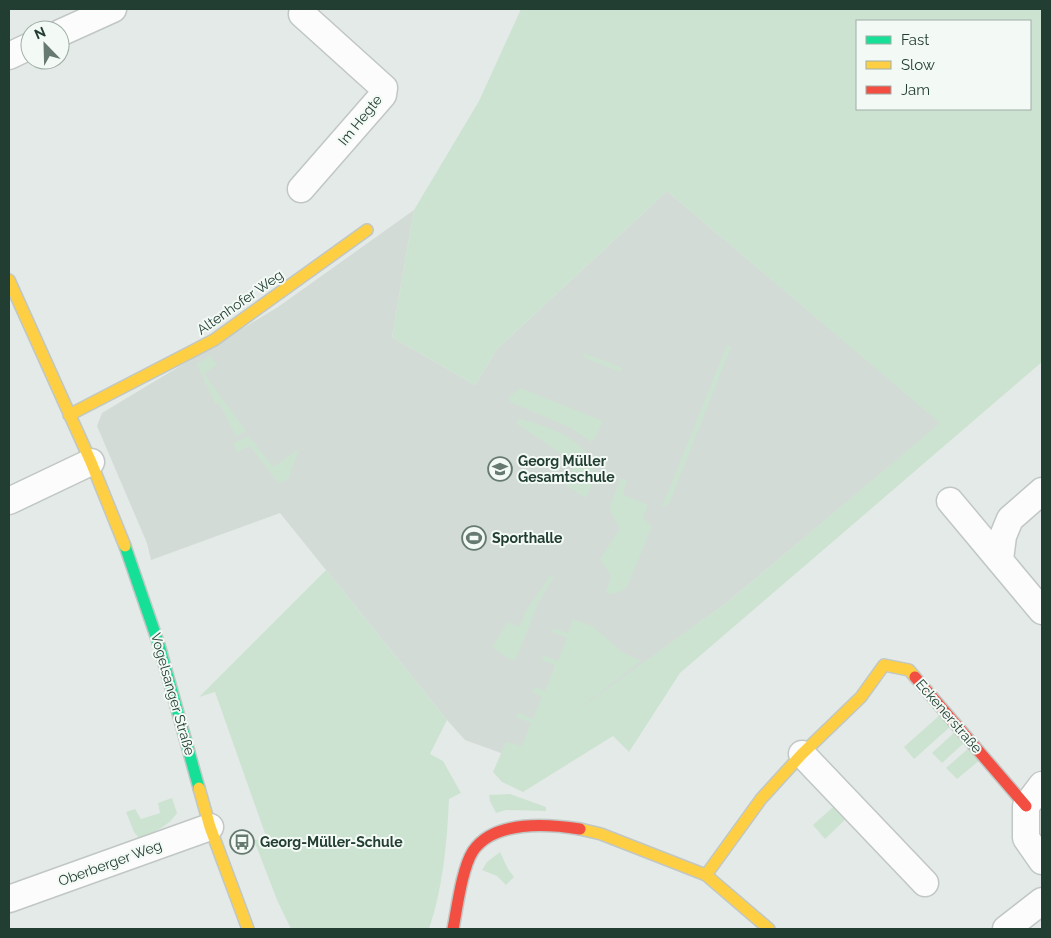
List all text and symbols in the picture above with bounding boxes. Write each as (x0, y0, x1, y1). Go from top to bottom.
north arrow (20, 20, 70, 70)
legend (856, 20, 1031, 110)
text: N (32, 24, 48, 42)
text: Fast (901, 31, 929, 49)
text: Slow (901, 56, 935, 74)
text: Jam (901, 81, 930, 99)
street label: Im Hegte (335, 92, 385, 148)
street label: Altenhofer Weg (194, 266, 286, 338)
place label: Georg Müller Gesamtschule (518, 453, 615, 485)
school or university icon: Georg Müller Gesamtschule (487, 456, 513, 482)
sports icon: Sporthalle (461, 525, 487, 551)
place label: Sporthalle (492, 530, 563, 546)
street label: Vogelsanger Straße (148, 631, 198, 757)
street label: Eckenerstraße (913, 676, 985, 756)
bus stop icon: Georg-Müller-Schule (229, 829, 255, 855)
place label: Georg-Müller-Schule (260, 834, 403, 850)
street label: Oberberger Weg (56, 837, 164, 889)

